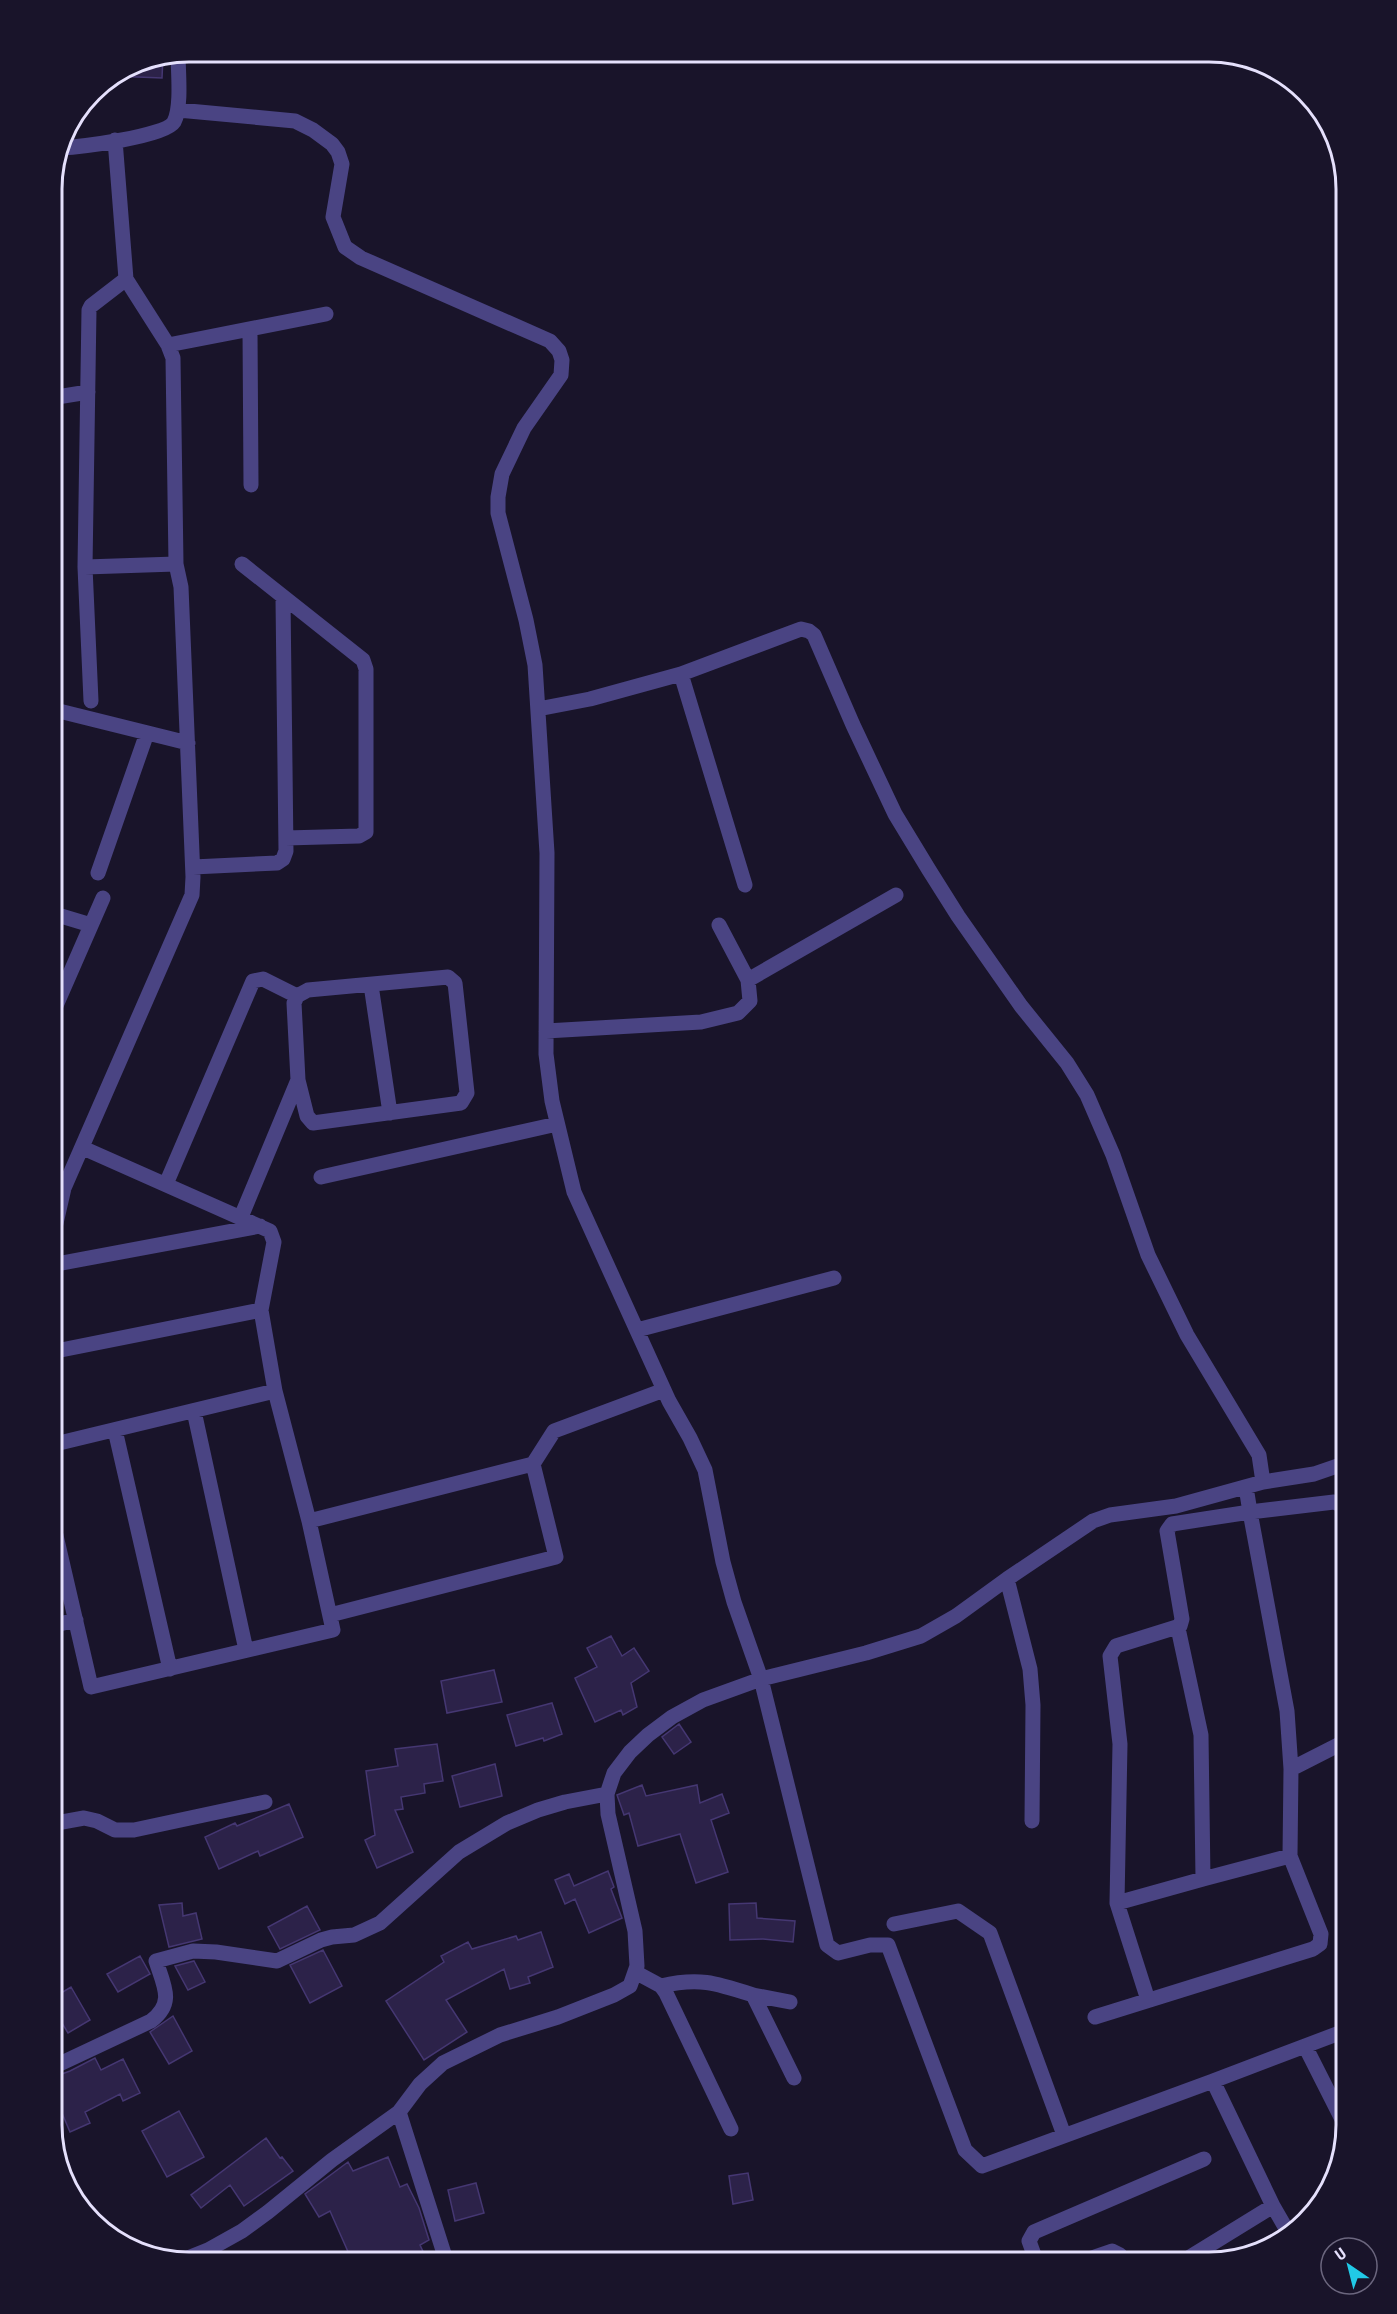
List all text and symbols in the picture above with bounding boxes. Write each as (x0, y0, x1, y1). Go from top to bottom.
north arrow (1319, 2236, 1379, 2296)
text: U (1331, 2244, 1350, 2265)

